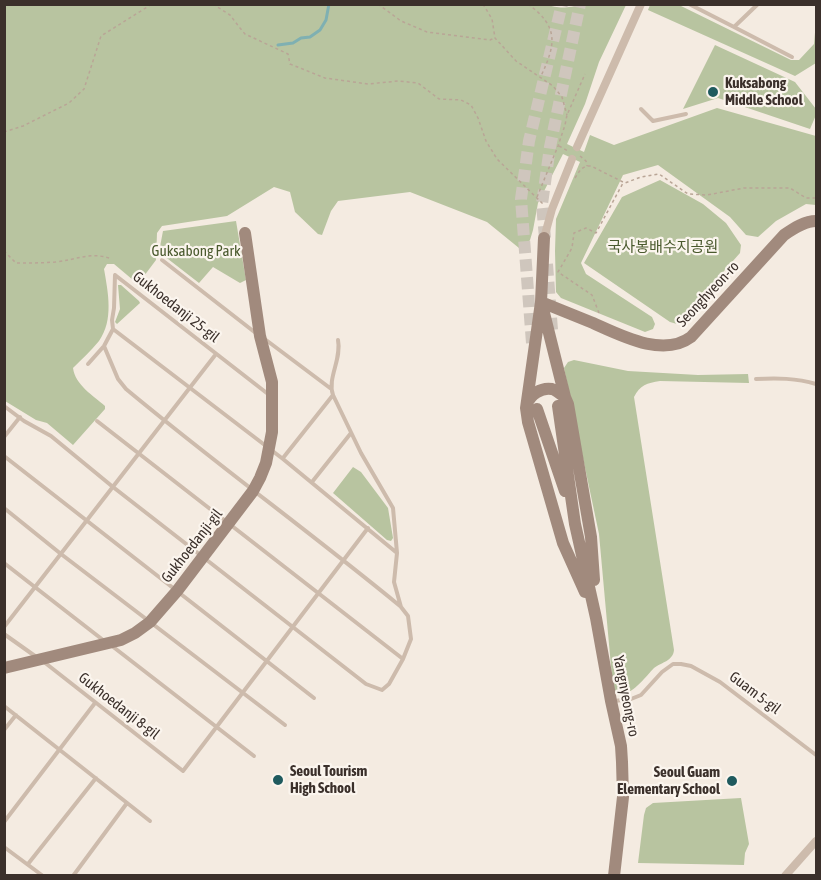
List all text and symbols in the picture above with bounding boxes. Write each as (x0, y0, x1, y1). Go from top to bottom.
place label: Kuksabong Middle School (725, 74, 803, 109)
marker: Kuksabong Middle School (706, 85, 720, 99)
park label: 국사봉배수지공원 (608, 238, 718, 256)
park label: Guksabong Park (151, 242, 241, 260)
street label: Seonghyeon-ro (673, 257, 743, 331)
street label: Gukhoedanji 25-gil (129, 268, 223, 346)
street label: Gukhoedanji-gil (158, 505, 226, 587)
street label: Yangnyeong-ro (609, 654, 643, 738)
street label: Guam 5-gil (726, 668, 784, 718)
street label: Gukhoedanji 8-gil (75, 669, 163, 743)
place label: Seoul Tourism High School (290, 762, 367, 797)
place label: Seoul Guam Elementary School (617, 763, 720, 798)
marker: Seoul Tourism High School (271, 773, 285, 787)
marker: Seoul Guam Elementary School (725, 774, 739, 788)

